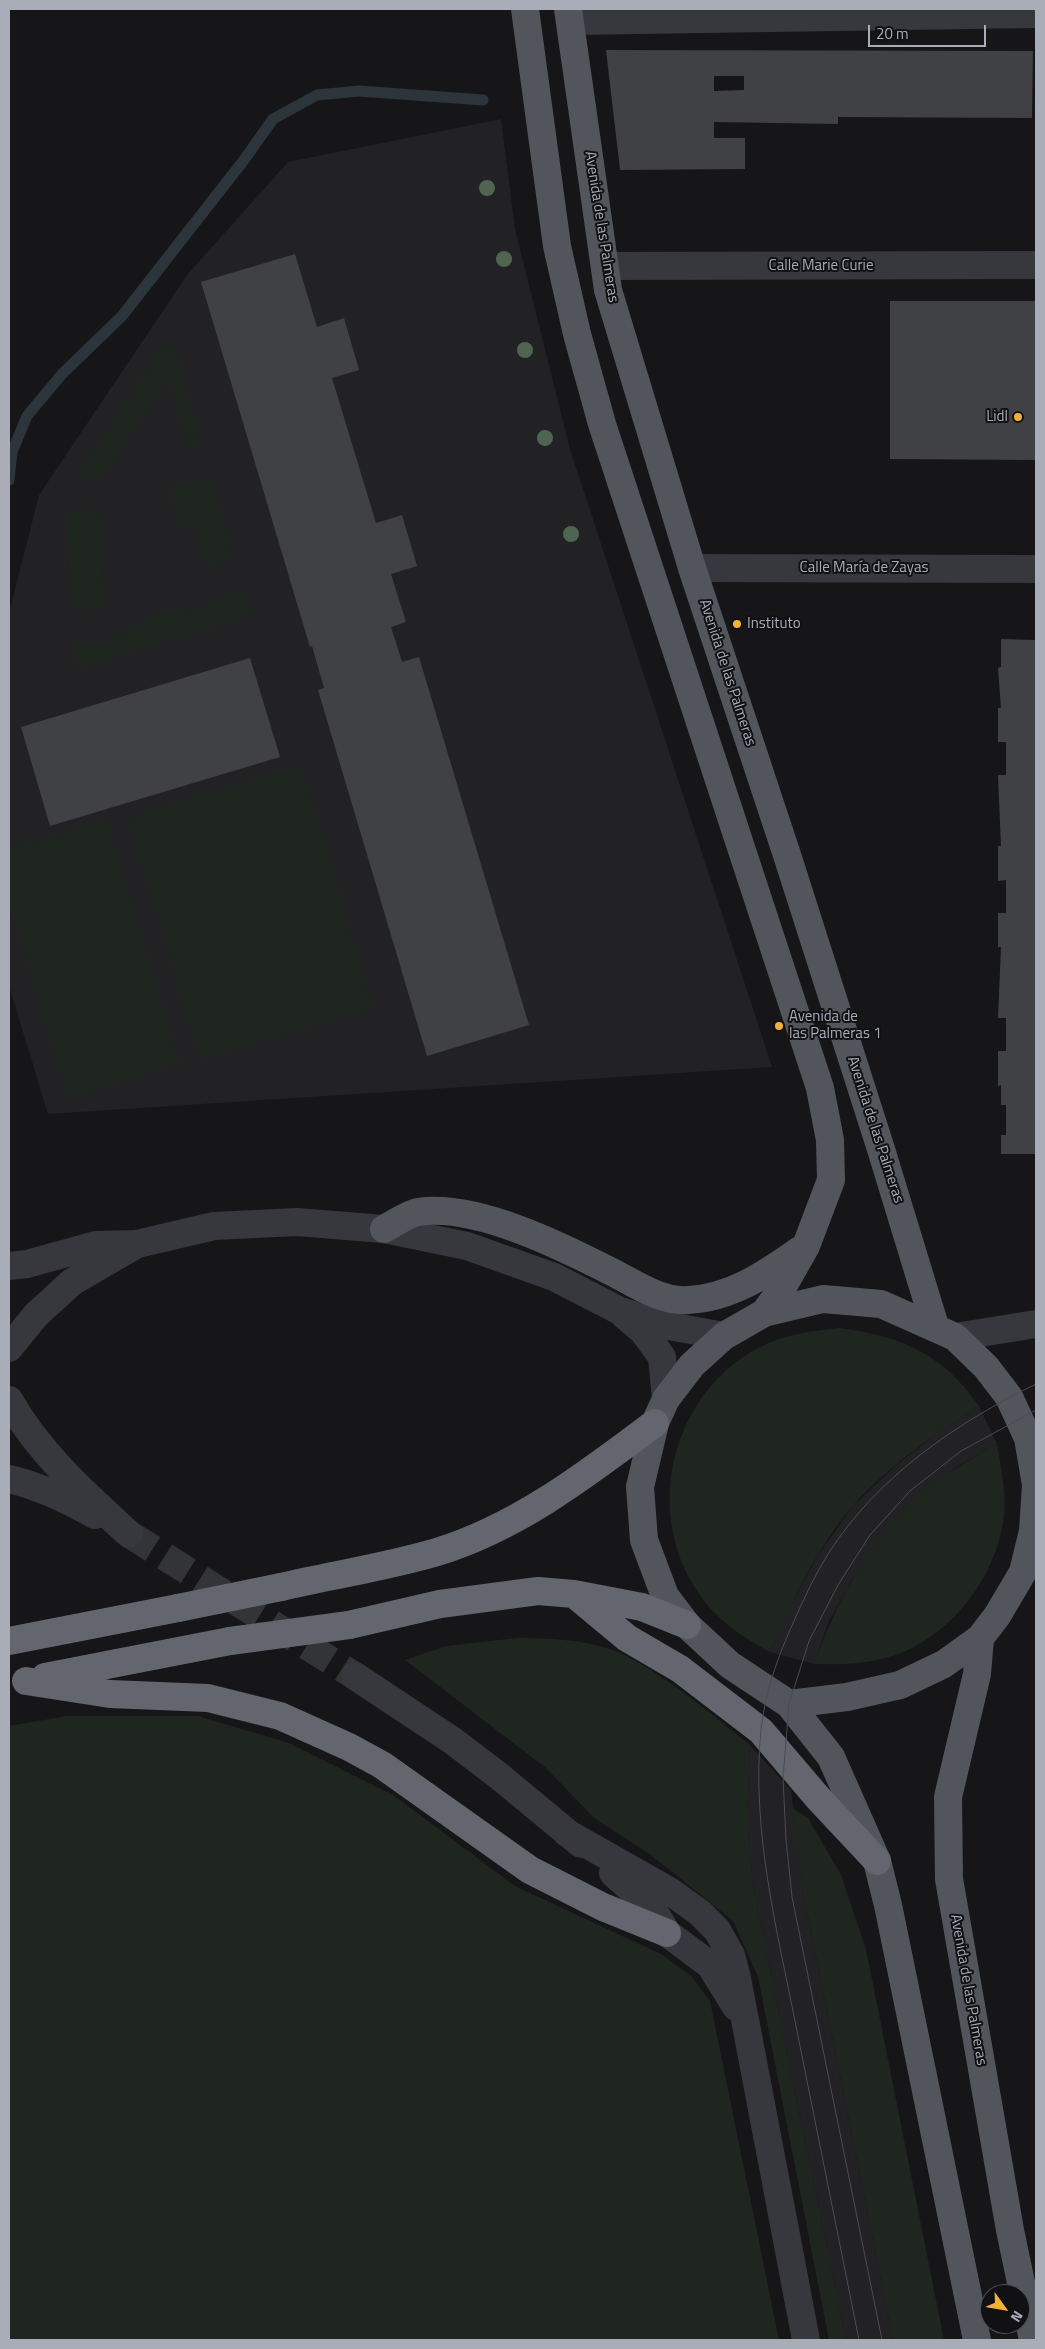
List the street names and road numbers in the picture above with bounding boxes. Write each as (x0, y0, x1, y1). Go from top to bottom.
street label: Avenida de las Palmeras (580, 150, 622, 304)
street label: Calle Marie Curie (769, 257, 873, 275)
street label: Calle María de Zayas (800, 559, 928, 577)
street label: Avenida de las Palmeras (695, 597, 759, 749)
street label: Avenida de las Palmeras (843, 1054, 907, 1206)
street label: Avenida de las Palmeras (946, 1913, 990, 2067)

